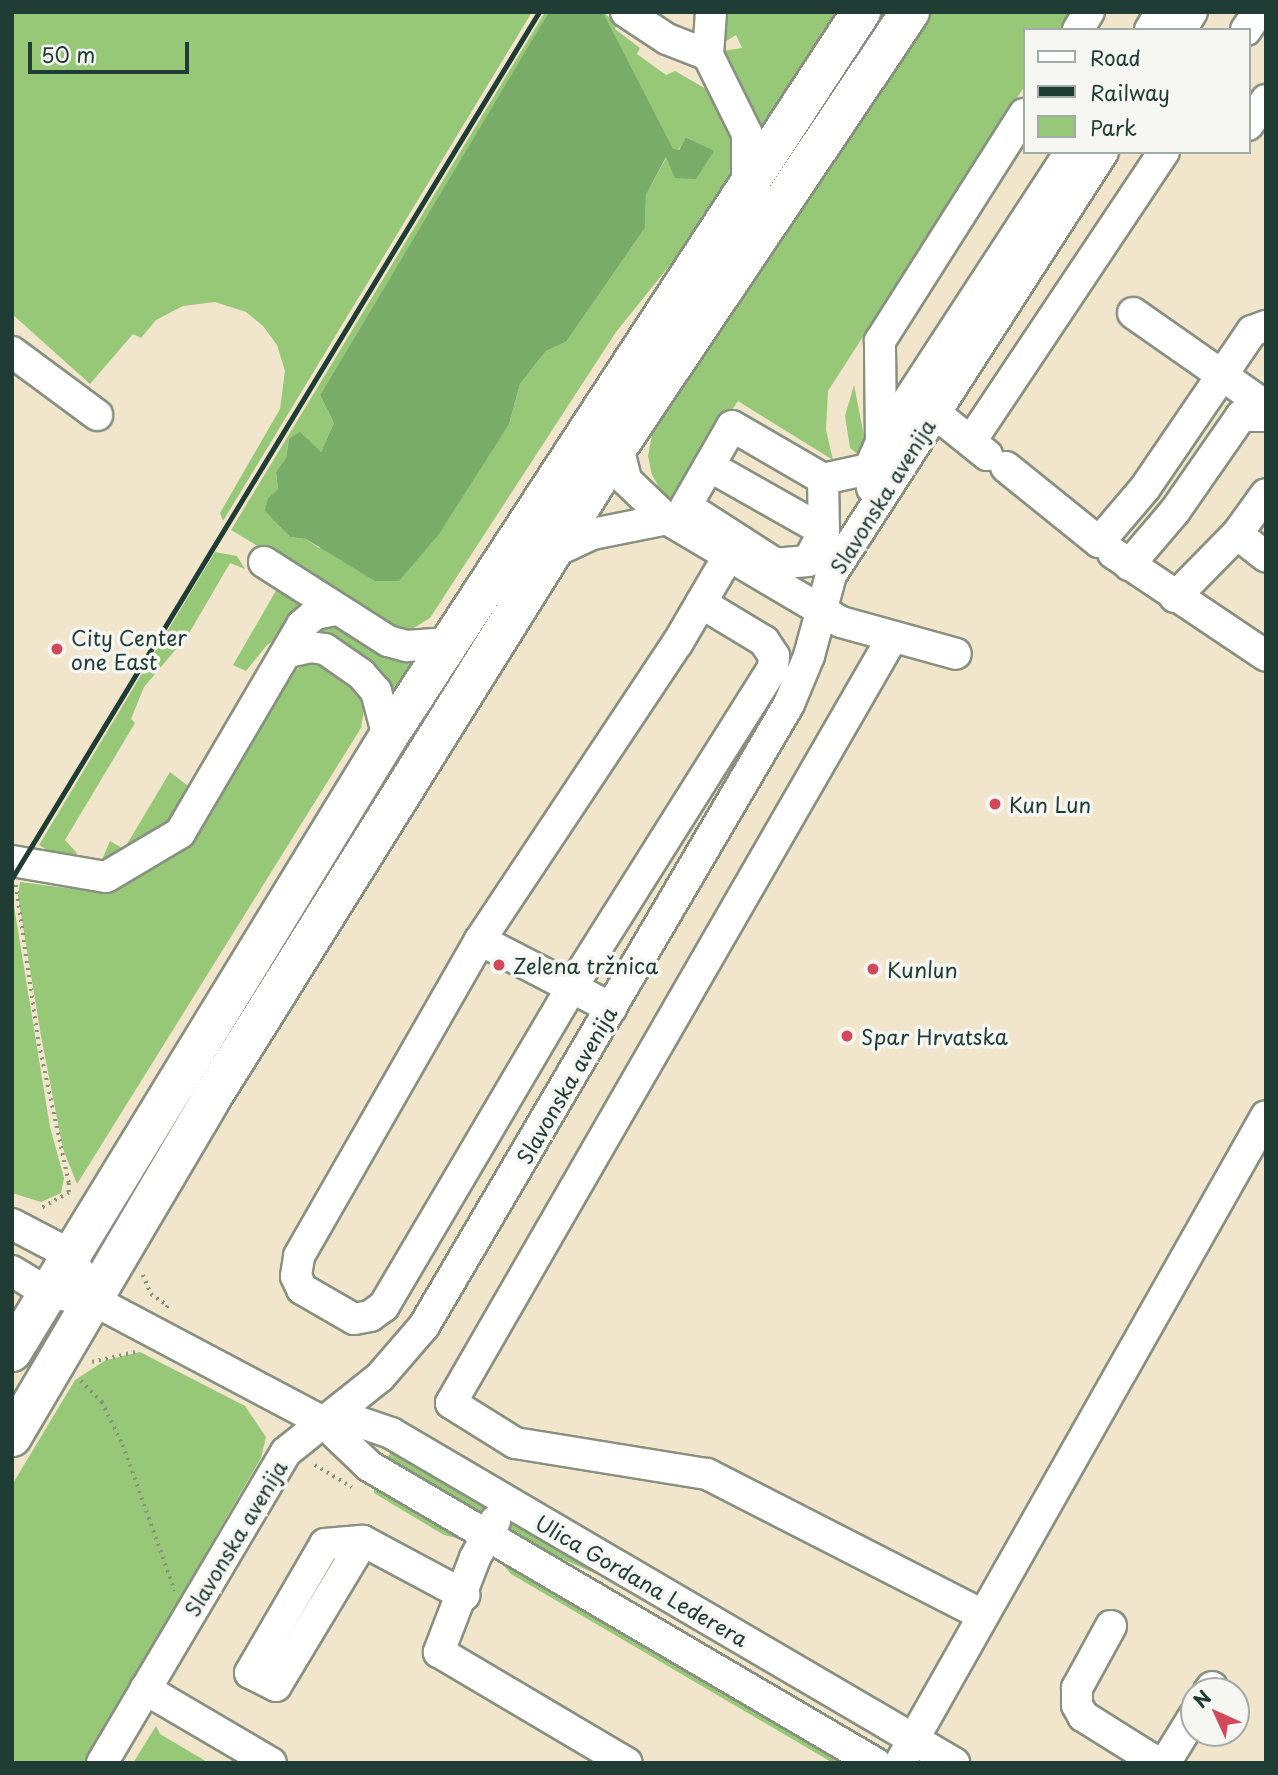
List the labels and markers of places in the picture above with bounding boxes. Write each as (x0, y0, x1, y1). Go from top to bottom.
place label: City Center one East (71, 624, 189, 674)
marker: City Center one East (49, 641, 65, 657)
place label: Kun Lun (1009, 791, 1091, 817)
marker: Kun Lun (987, 796, 1003, 812)
place label: Zelena tržnica (513, 952, 657, 978)
place label: Kunlun (887, 956, 958, 982)
marker: Zelena tržnica (491, 957, 507, 973)
marker: Kunlun (865, 961, 881, 977)
place label: Spar Hrvatska (861, 1023, 1007, 1049)
marker: Spar Hrvatska (839, 1028, 855, 1044)

